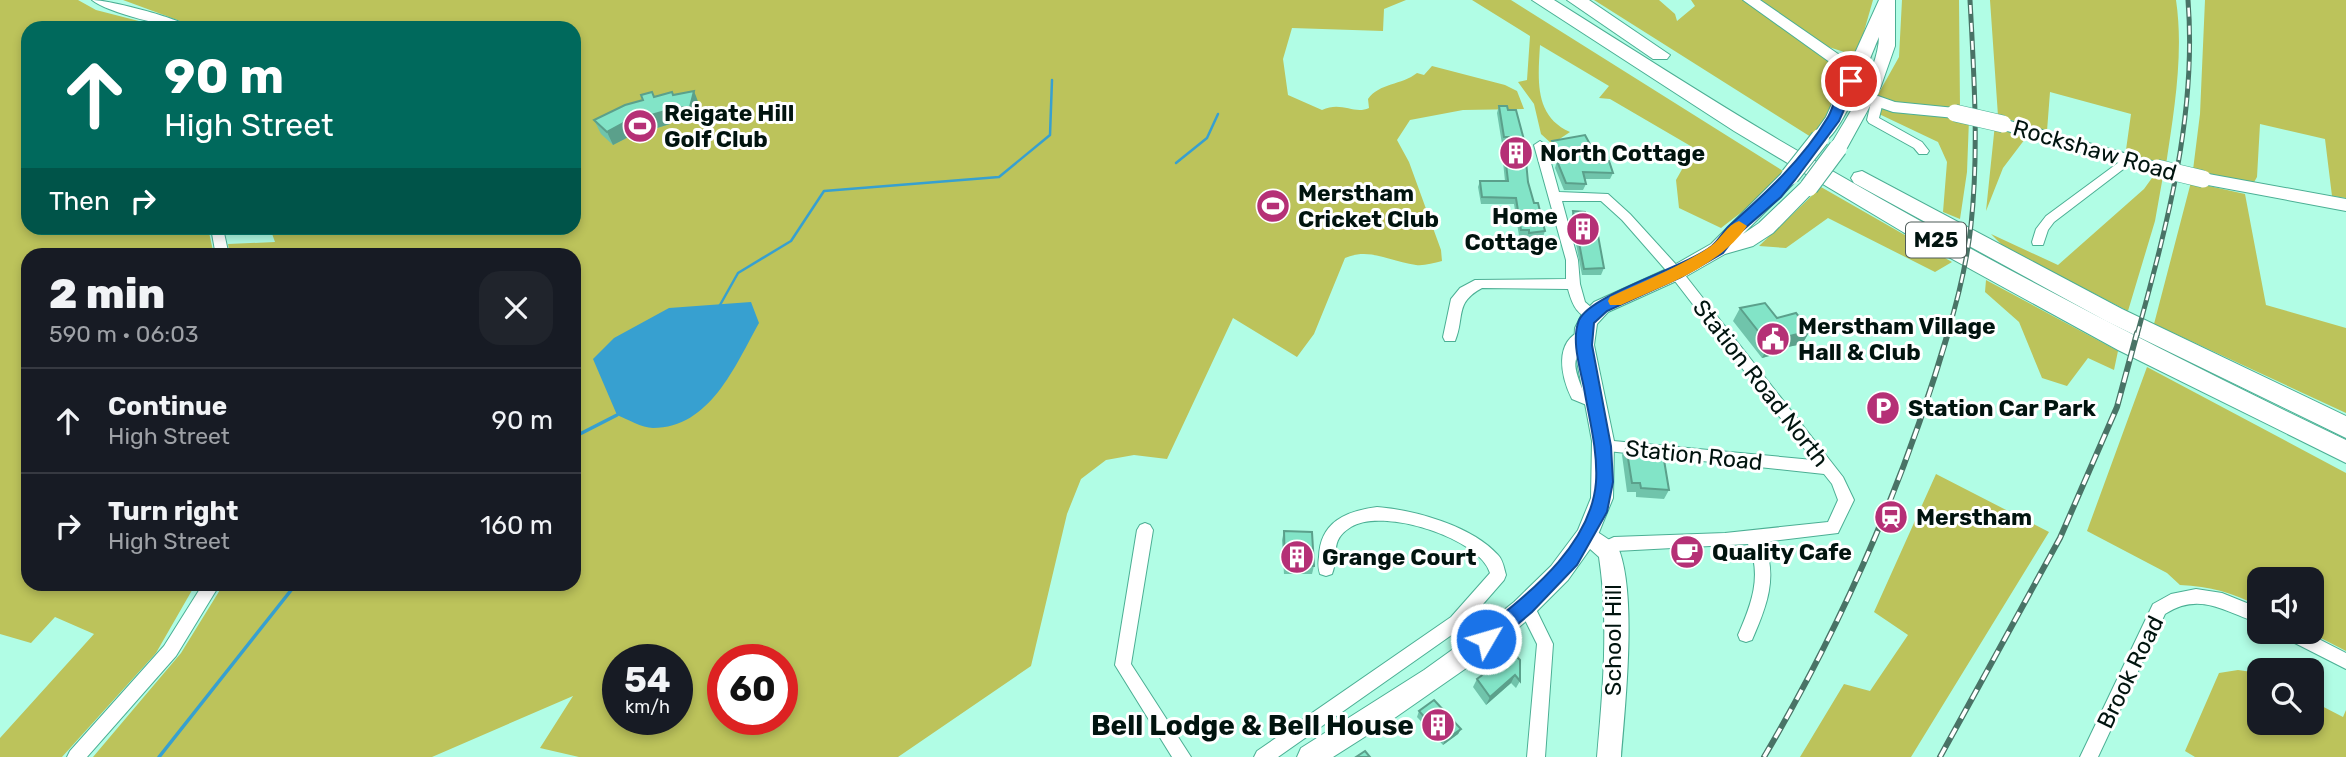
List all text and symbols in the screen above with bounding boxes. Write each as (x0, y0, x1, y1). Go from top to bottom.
text: 90 m (164, 47, 284, 105)
icon: ahead (49, 49, 140, 140)
pin (1821, 51, 1881, 111)
icon: arrive (1832, 62, 1870, 100)
place label: Reigate Hill Golf Club (664, 99, 794, 153)
text: High Street (164, 106, 334, 144)
sports icon: Reigate Hill Golf Club (621, 107, 659, 145)
street label: Rockshaw Road (2010, 113, 2180, 187)
building icon: North Cottage (1497, 134, 1535, 172)
place label: North Cottage (1540, 139, 1705, 167)
place label: Merstham Cricket Club (1298, 179, 1439, 233)
icon: right (124, 182, 162, 220)
text: Then (49, 186, 110, 217)
sports icon: Merstham Cricket Club (1254, 187, 1292, 225)
place label: Home Cottage (1465, 202, 1558, 256)
building icon: Home Cottage (1564, 210, 1602, 248)
road number: M25 (1906, 222, 1966, 258)
text: 2 min (49, 269, 165, 319)
button: close (479, 271, 553, 345)
street label: Station Road North (1687, 294, 1835, 472)
place label: Merstham Village Hall & Club (1798, 312, 1996, 366)
text: 590 m · 06:03 (49, 320, 199, 348)
public building icon: Merstham Village Hall & Club (1754, 320, 1792, 358)
parking icon: Station Car Park (1864, 389, 1902, 427)
text: Continue (108, 391, 227, 422)
place label: Station Car Park (1908, 394, 2096, 422)
icon: ahead (49, 402, 87, 440)
text: 90 m (492, 405, 553, 436)
text: High Street (108, 422, 230, 450)
street label: Station Road (1624, 434, 1764, 476)
text: Turn right (108, 496, 238, 527)
station icon: Merstham (1872, 498, 1910, 536)
place label: Merstham (1916, 503, 2032, 531)
icon: right (49, 507, 87, 545)
text: 160 m (480, 510, 553, 541)
text: High Street (108, 527, 230, 555)
cafe icon: Quality Cafe (1668, 533, 1706, 571)
building icon: Grange Court (1278, 538, 1316, 576)
place label: Quality Cafe (1712, 538, 1852, 566)
place label: Grange Court (1322, 543, 1477, 571)
map controls (2247, 567, 2324, 735)
button: sound (2247, 567, 2324, 644)
street label: School Hill (1599, 584, 1627, 696)
position arrow (1449, 602, 1523, 676)
street label: Brook Road (2091, 611, 2169, 733)
speed limit sign: 60 (707, 644, 798, 735)
button: search (2247, 658, 2324, 735)
text: 54 (624, 659, 671, 701)
text: km/h (625, 696, 670, 718)
building icon: Bell Lodge & Bell House (1419, 706, 1457, 744)
place label: Bell Lodge & Bell House (1091, 709, 1414, 742)

